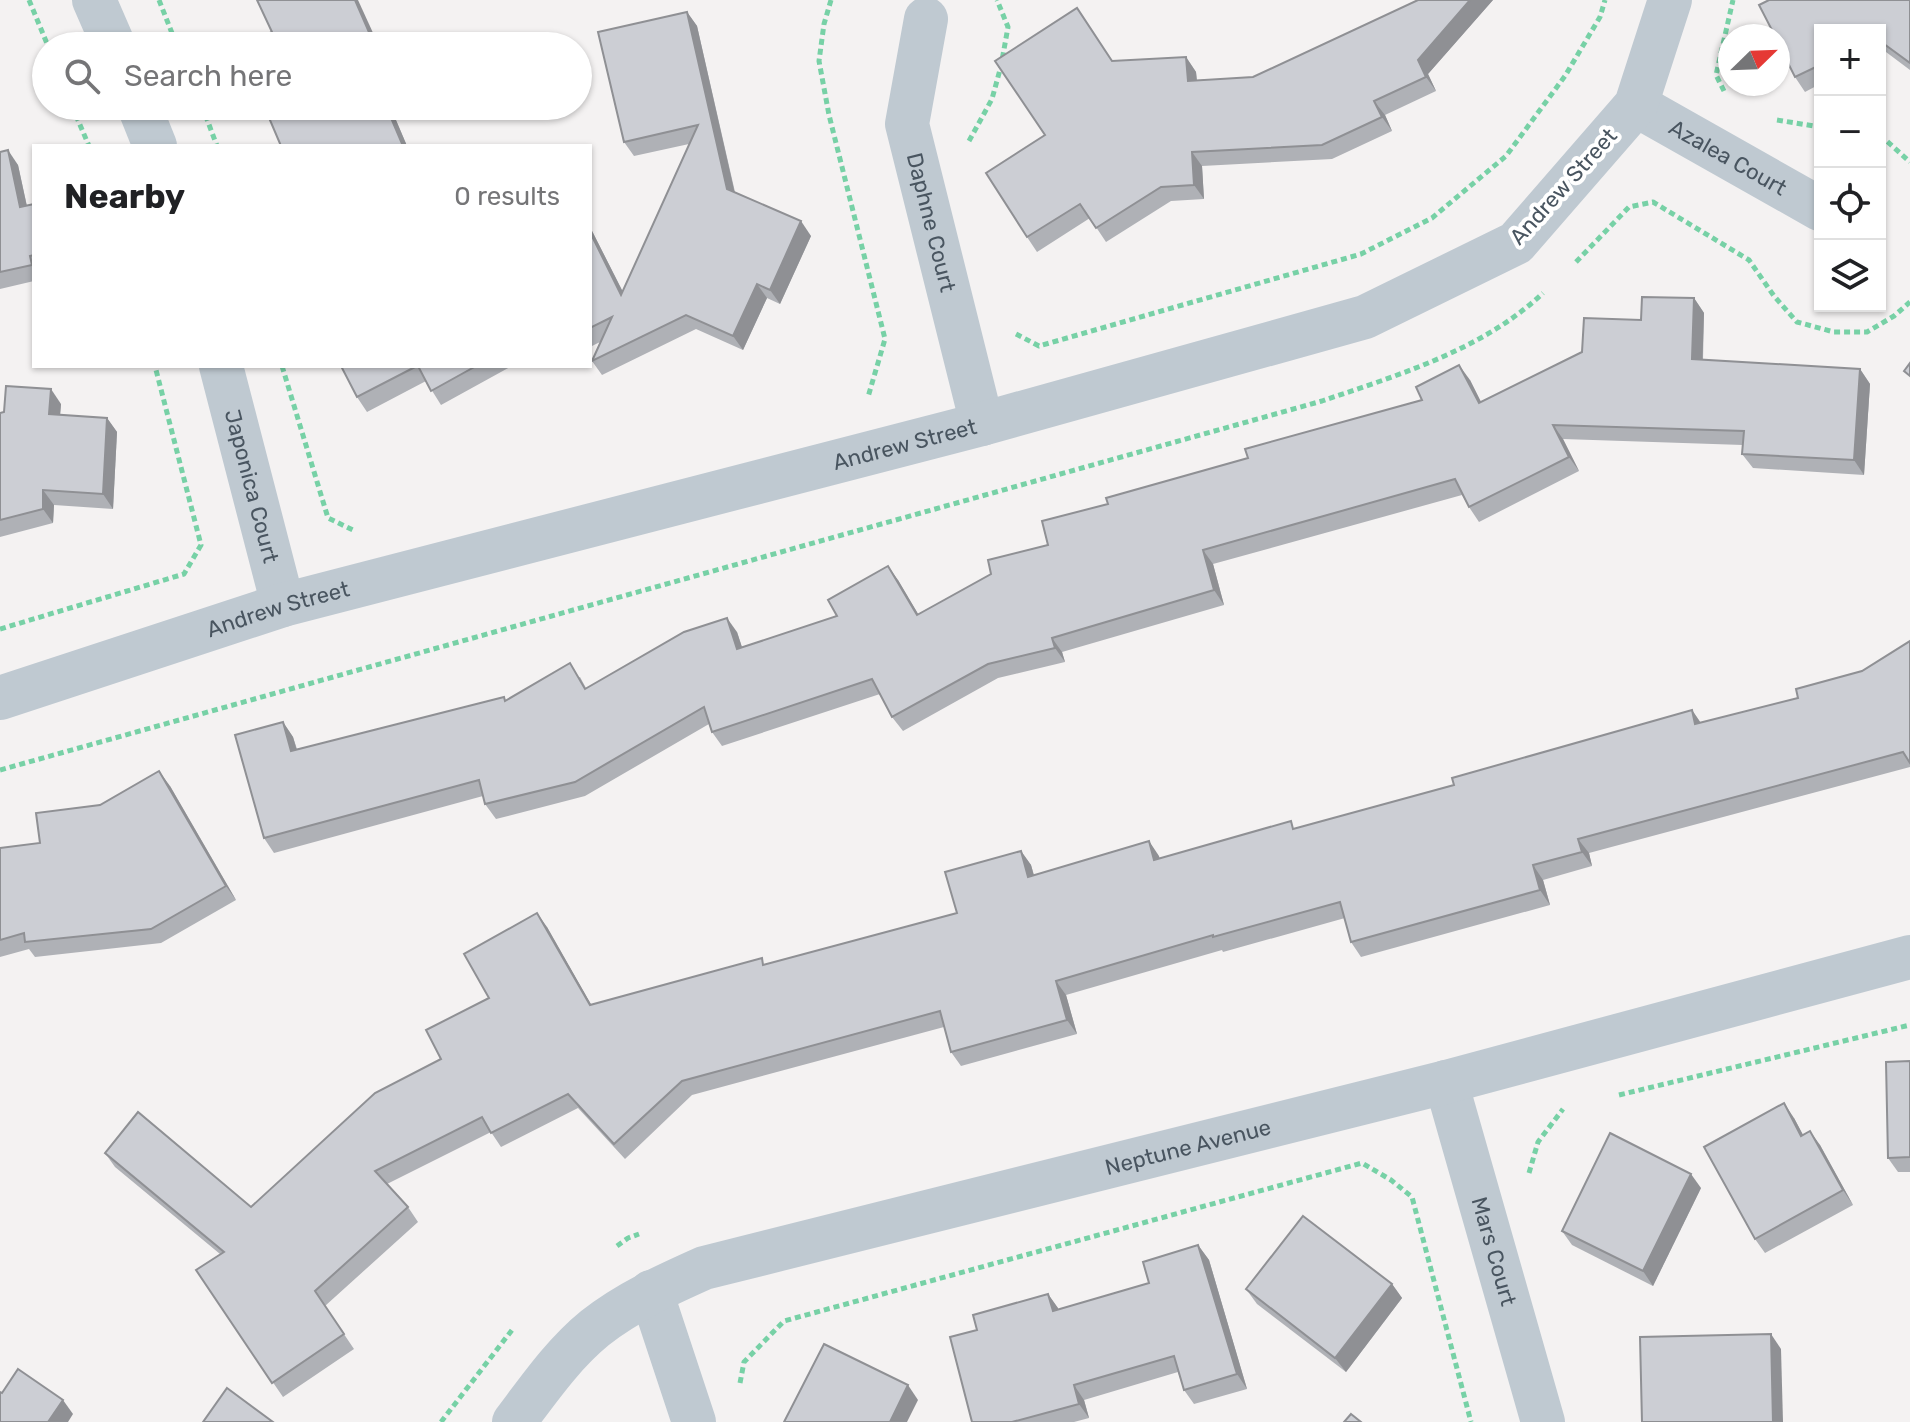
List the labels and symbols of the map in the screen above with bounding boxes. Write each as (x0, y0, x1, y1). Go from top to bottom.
north arrow (1718, 24, 1790, 96)
street label: Azalea Court (1664, 114, 1792, 202)
street label: Andrew Street (1504, 122, 1623, 250)
street label: Daphne Court (901, 150, 962, 295)
street label: Japonica Court (219, 406, 285, 566)
street label: Andrew Street (830, 413, 980, 476)
street label: Andrew Street (203, 575, 353, 643)
street label: Neptune Avenue (1102, 1113, 1274, 1181)
street label: Mars Court (1465, 1194, 1522, 1309)

